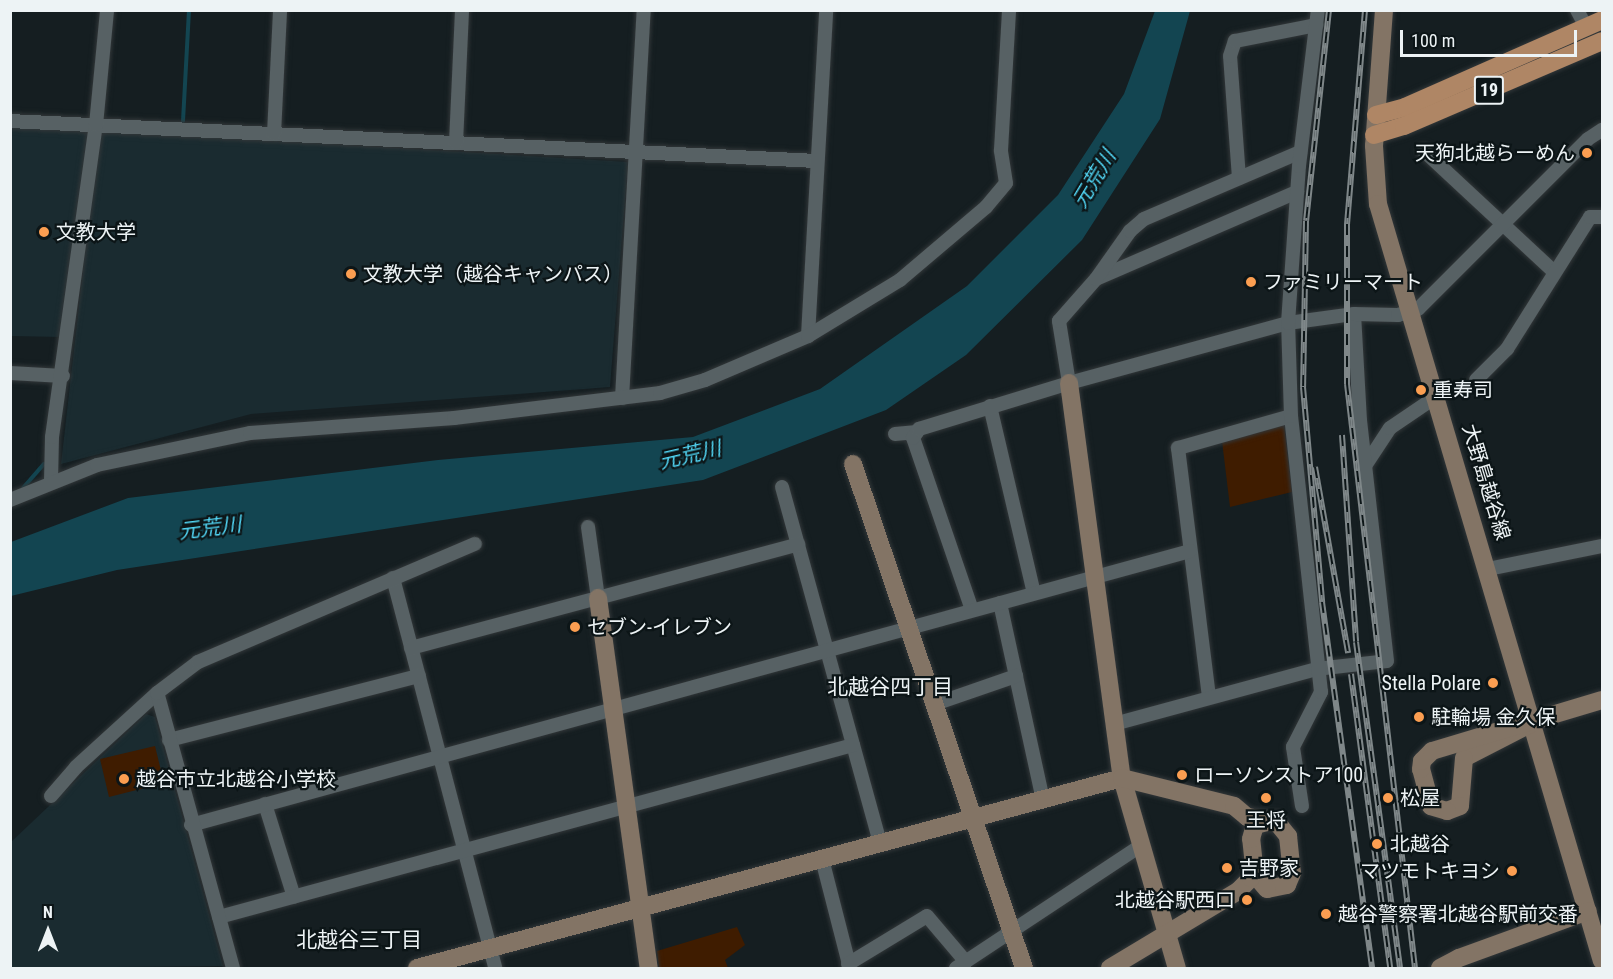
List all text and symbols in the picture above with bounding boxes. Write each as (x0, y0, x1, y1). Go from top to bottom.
scale bar (1403, 18, 1580, 56)
text: 100 m (1411, 30, 1455, 51)
road number: 19 (1472, 75, 1506, 105)
place label: 天狗北越らーめん (1415, 141, 1575, 165)
water label: 元荒川 (1067, 146, 1121, 212)
marker: 天狗北越らーめん (1580, 146, 1594, 160)
place label: 文教大学 (56, 220, 136, 244)
marker: 文教大学 (37, 225, 51, 239)
place label: 文教大学（越谷キャンパス） (363, 262, 623, 286)
marker: 文教大学（越谷キャンパス） (344, 267, 358, 281)
place label: ファミリーマート (1263, 270, 1423, 294)
marker: ファミリーマート (1244, 275, 1258, 289)
place label: 重寿司 (1433, 378, 1493, 402)
marker: 重寿司 (1414, 383, 1428, 397)
street label: 大野島越谷線 (1457, 421, 1515, 543)
water label: 元荒川 (656, 436, 724, 474)
water label: 元荒川 (177, 512, 243, 544)
place label: セブン-イレブン (587, 615, 732, 639)
marker: セブン-イレブン (568, 620, 582, 634)
place label: Stella Polare (1382, 671, 1481, 695)
district label: 北越谷四丁目 (827, 674, 953, 700)
marker: Stella Polare (1486, 676, 1500, 690)
place label: 駐輪場 金久保 (1431, 705, 1556, 729)
marker: 駐輪場 金久保 (1412, 710, 1426, 724)
place label: ローソンストア100 (1194, 763, 1364, 787)
place label: 越谷市立北越谷小学校 (136, 767, 336, 791)
marker: ローソンストア100 (1175, 768, 1189, 782)
marker: 越谷市立北越谷小学校 (117, 772, 131, 786)
place label: 松屋 (1400, 786, 1440, 810)
marker: 王将 (1259, 791, 1273, 805)
marker: 松屋 (1381, 791, 1395, 805)
place label: 王将 (1246, 808, 1286, 832)
place label: 北越谷 (1390, 832, 1450, 856)
marker: 北越谷 (1368, 835, 1386, 853)
place label: 吉野家 (1239, 856, 1299, 880)
place label: マツモトキヨシ (1360, 859, 1500, 883)
marker: 吉野家 (1220, 861, 1234, 875)
marker: マツモトキヨシ (1505, 864, 1519, 878)
place label: 北越谷駅西口 (1115, 888, 1235, 912)
marker: 北越谷駅西口 (1240, 893, 1254, 907)
north arrow (18, 901, 78, 961)
place label: 越谷警察署北越谷駅前交番 (1338, 902, 1578, 926)
text: N (43, 903, 53, 922)
marker: 越谷警察署北越谷駅前交番 (1319, 907, 1333, 921)
district label: 北越谷三丁目 (296, 927, 422, 953)

